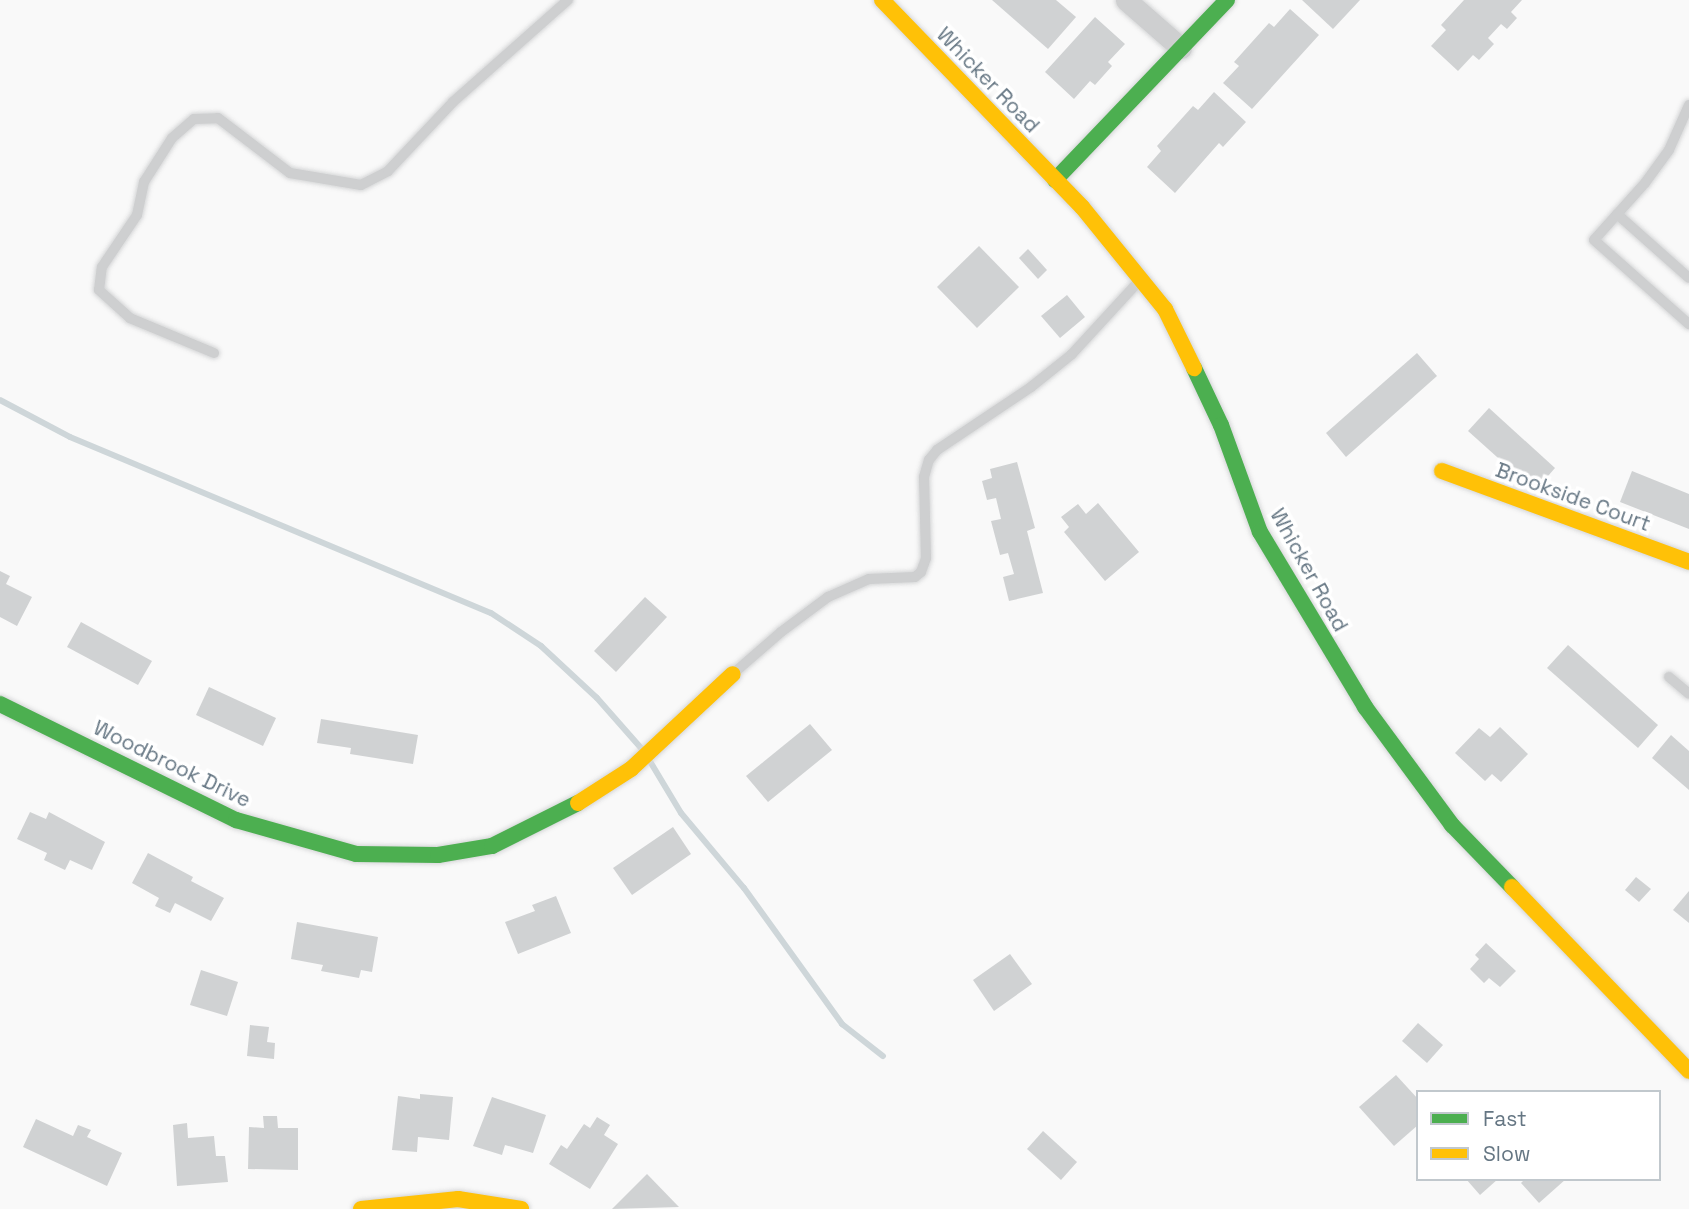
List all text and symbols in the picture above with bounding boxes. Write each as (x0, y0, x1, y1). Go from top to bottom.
street label: Whicker Road (931, 22, 1045, 138)
street label: Brookside Court (1492, 457, 1654, 537)
street label: Whicker Road (1265, 504, 1353, 636)
street label: Woodbrook Drive (89, 715, 255, 813)
legend (1416, 1090, 1661, 1181)
text: Fast (1483, 1105, 1527, 1132)
text: Slow (1483, 1140, 1531, 1167)

